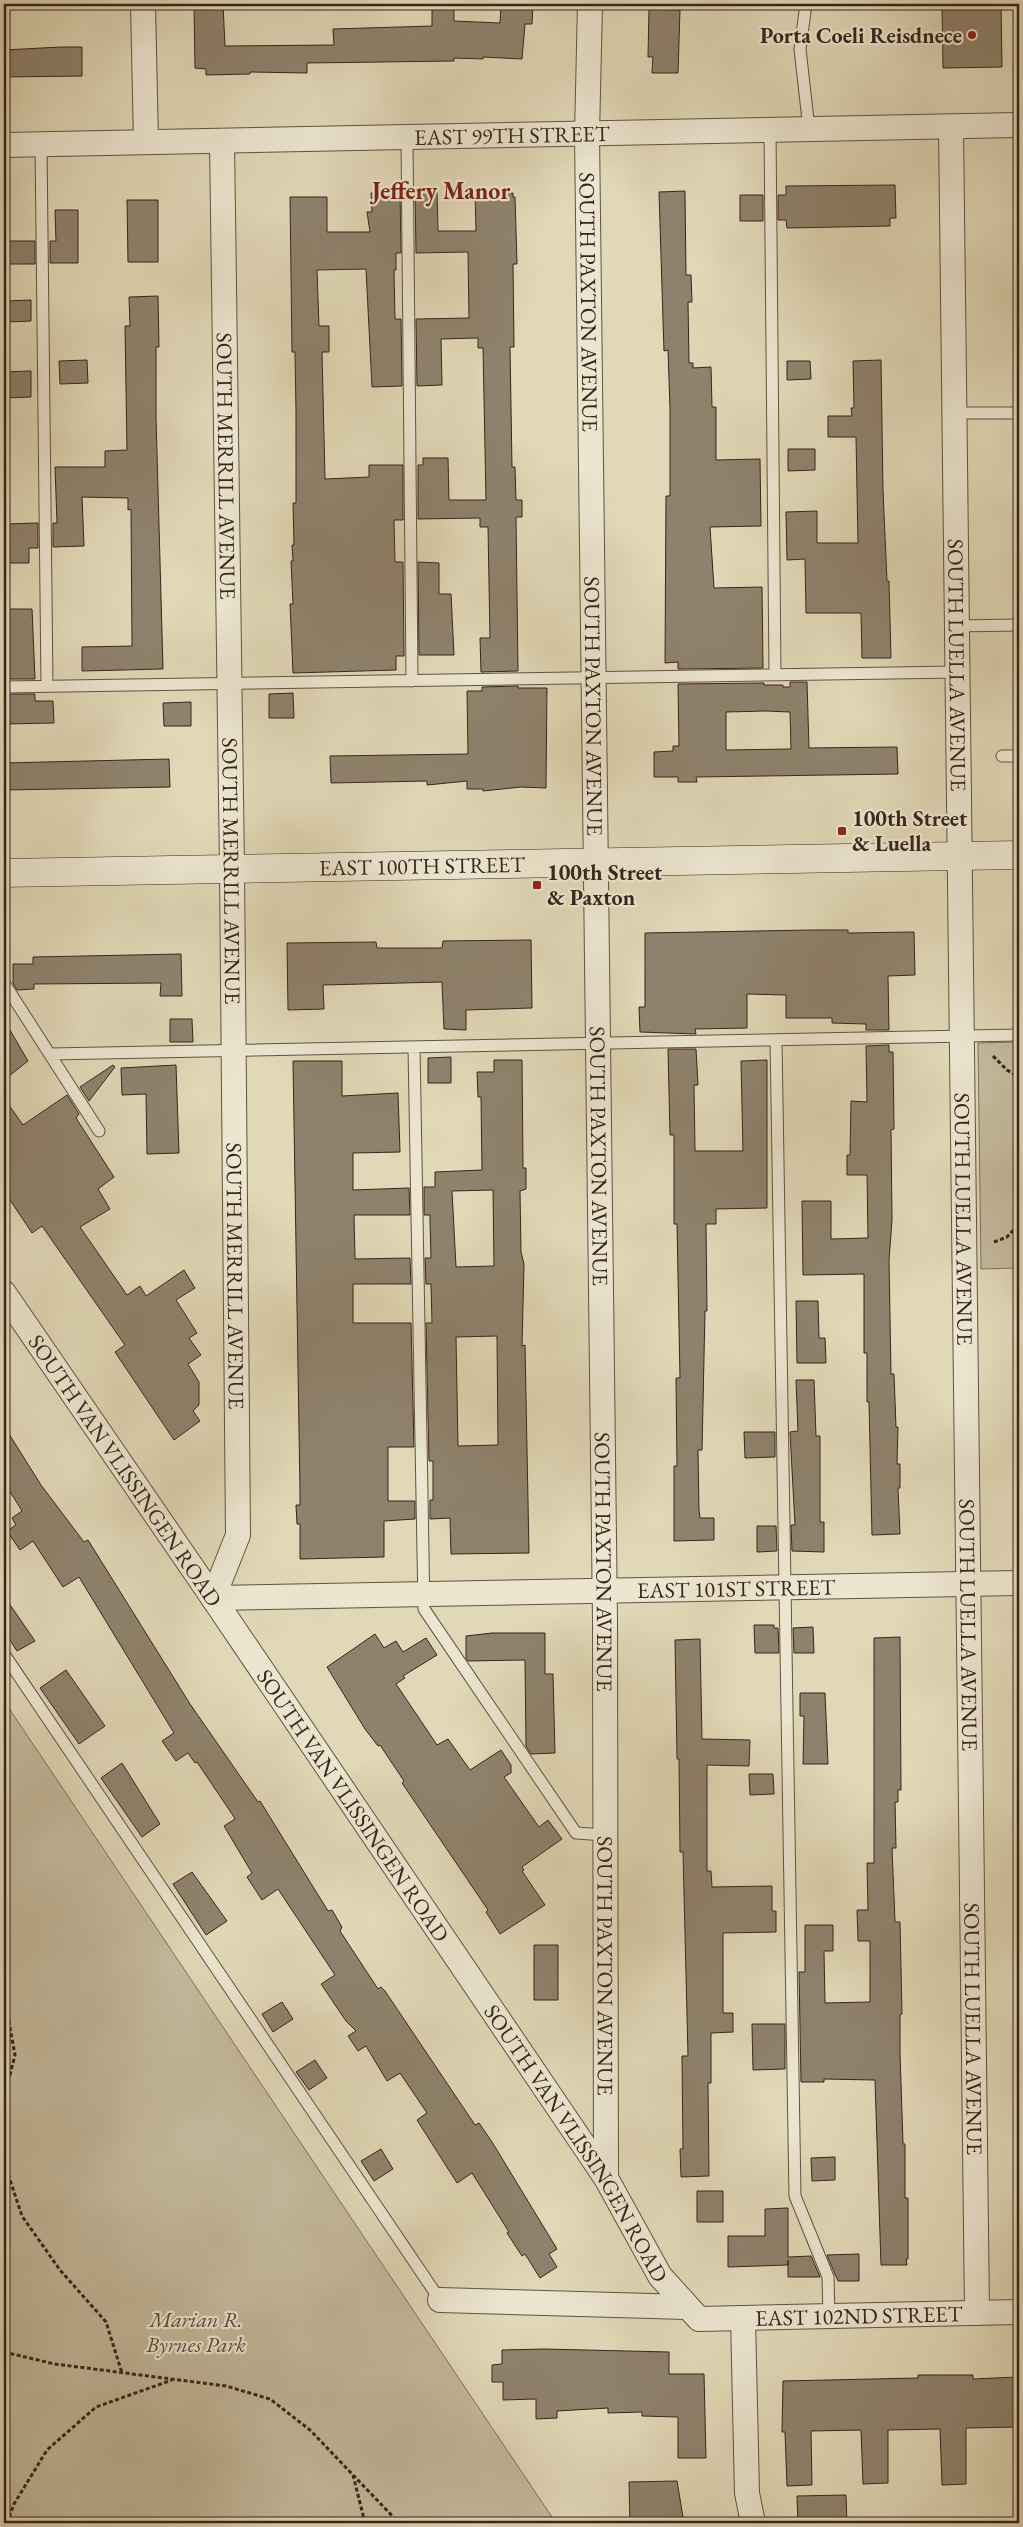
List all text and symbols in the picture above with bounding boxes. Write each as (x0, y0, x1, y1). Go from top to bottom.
place label: Porta Coeli Reisdnece (760, 21, 962, 50)
marker: Porta Coeli Reisdnece (966, 29, 978, 41)
street label: EAST 99TH STREET (414, 119, 610, 152)
street label: SOUTH PAXTON AVENUE (572, 172, 605, 432)
district label: Jeffery Manor (370, 175, 510, 207)
street label: SOUTH MERRILL AVENUE (210, 332, 242, 600)
street label: SOUTH LUELLA AVENUE (941, 538, 973, 791)
street label: SOUTH PAXTON AVENUE (577, 576, 609, 836)
street label: SOUTH MERRILL AVENUE (215, 737, 247, 1005)
place label: 100th Street & Luella (852, 804, 968, 858)
marker: 100th Street & Luella (836, 825, 848, 837)
street label: EAST 100TH STREET (319, 850, 525, 882)
place label: 100th Street & Paxton (547, 858, 663, 912)
marker: 100th Street & Paxton (531, 879, 543, 891)
street label: SOUTH PAXTON AVENUE (583, 1026, 615, 1286)
street label: SOUTH LUELLA AVENUE (947, 1092, 979, 1345)
street label: SOUTH MERRILL AVENUE (219, 1142, 251, 1410)
street label: SOUTH VAN VLISSINGEN ROAD (22, 1329, 229, 1612)
street label: SOUTH PAXTON AVENUE (588, 1432, 619, 1692)
street label: SOUTH LUELLA AVENUE (952, 1498, 984, 1751)
street label: EAST 101ST STREET (637, 1572, 836, 1605)
street label: SOUTH VAN VLISSINGEN ROAD (250, 1663, 456, 1948)
street label: SOUTH PAXTON AVENUE (590, 1836, 620, 2096)
street label: SOUTH LUELLA AVENUE (957, 1902, 989, 2155)
street label: SOUTH VAN VLISSINGEN ROAD (477, 1999, 675, 2287)
street label: EAST 102ND STREET (755, 2299, 963, 2333)
park label: Marian R. Byrnes Park (145, 2305, 246, 2359)

